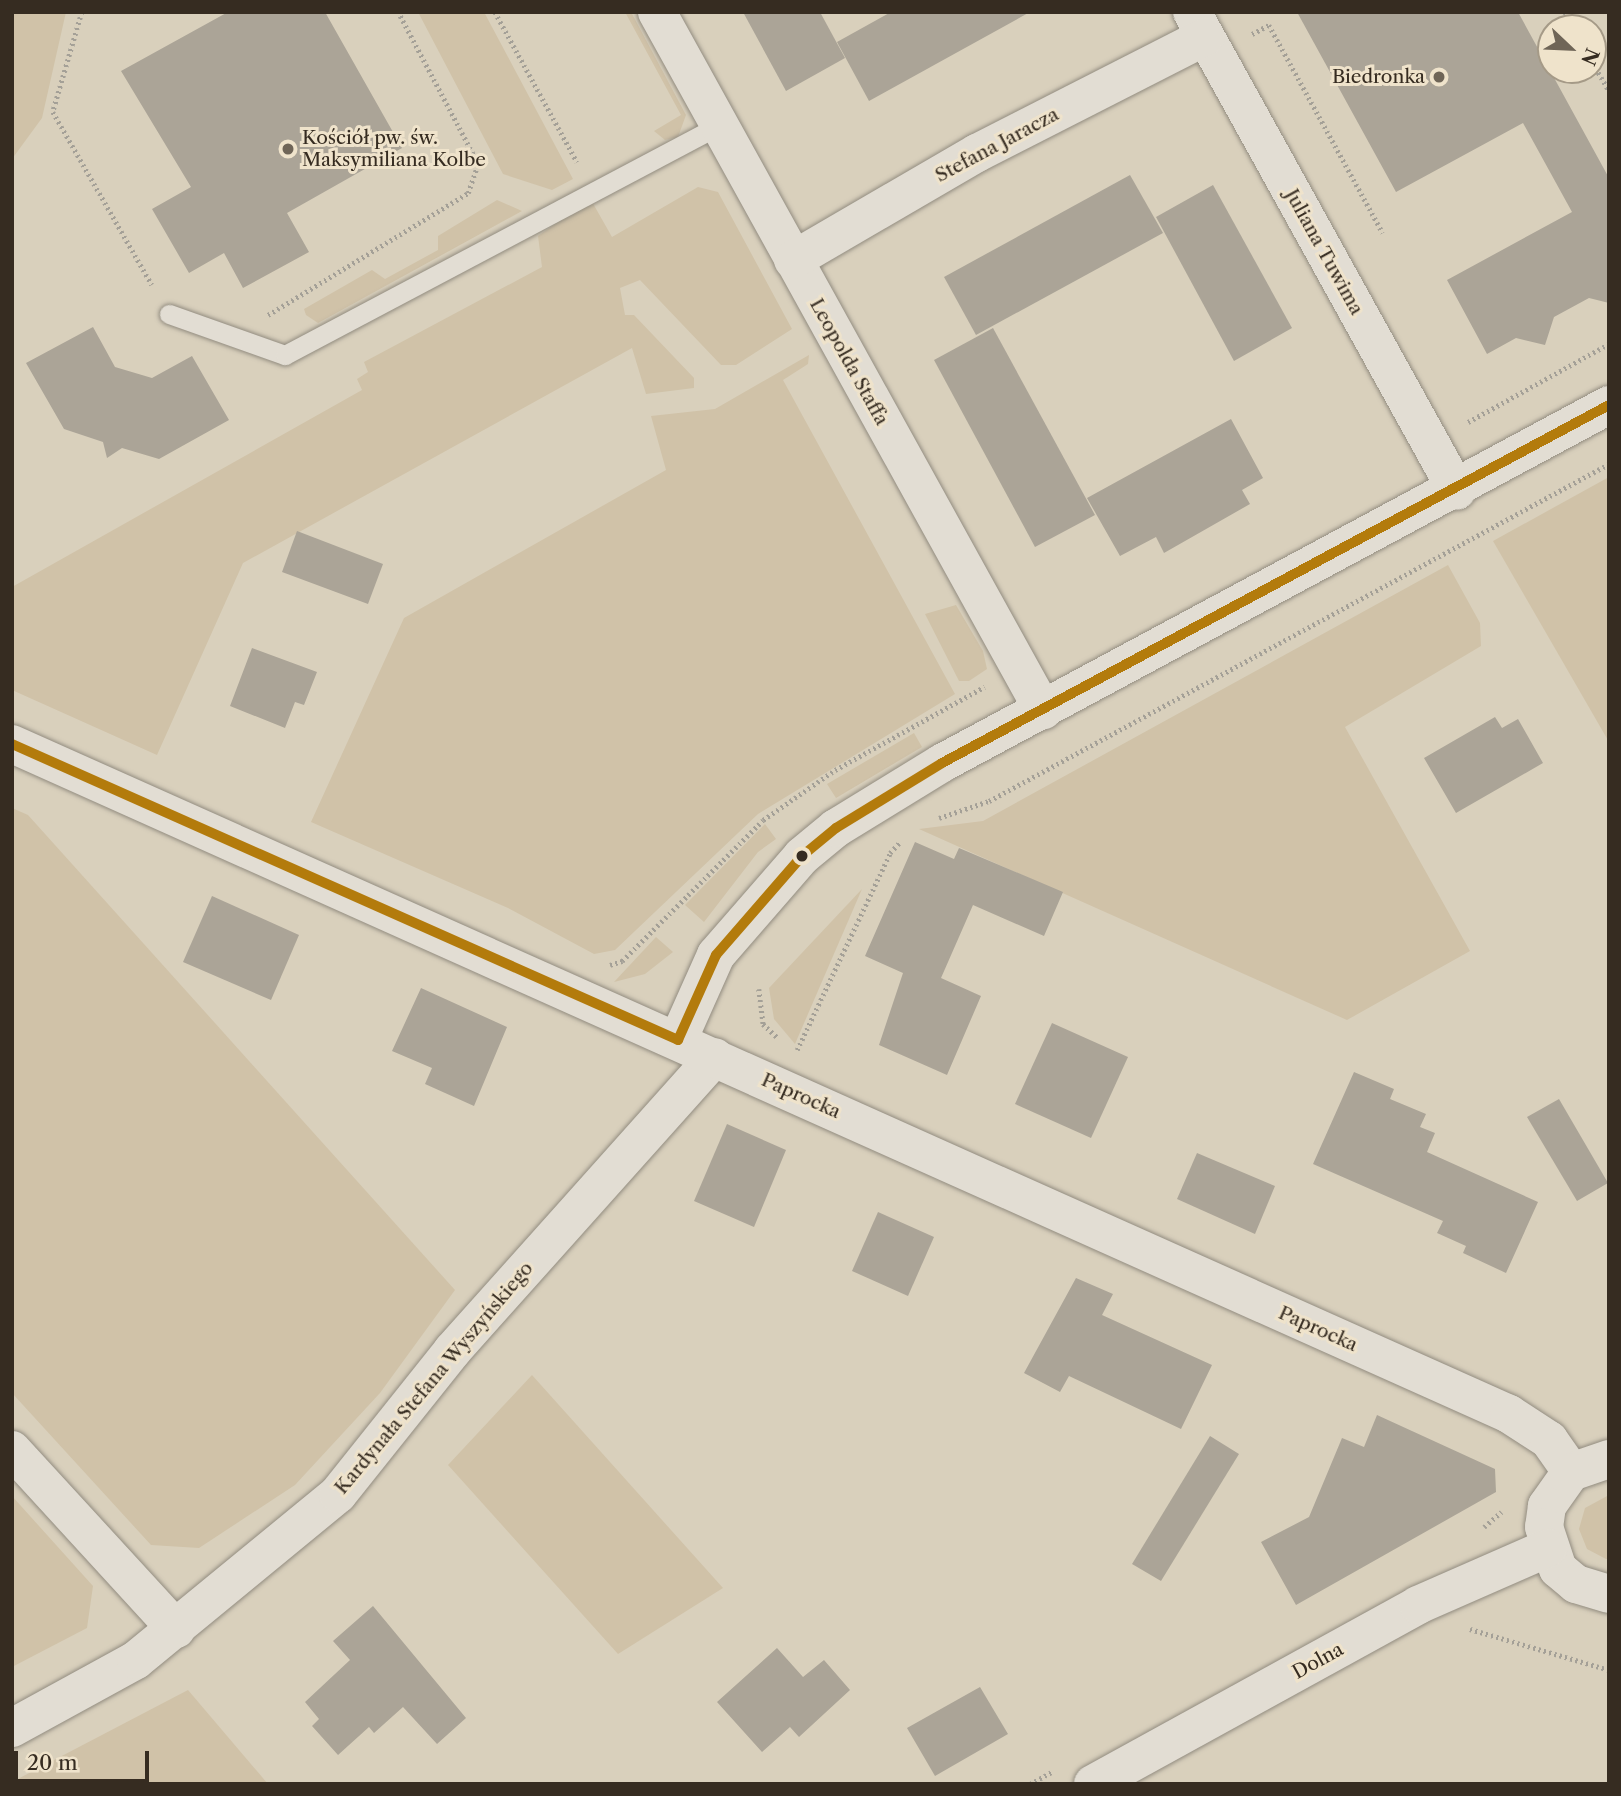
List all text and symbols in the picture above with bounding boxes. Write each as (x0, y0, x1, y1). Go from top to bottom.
north arrow (1537, 14, 1607, 84)
text: N (1576, 45, 1604, 69)
place label: Biedronka (1332, 66, 1425, 88)
marker: Biedronka (1431, 69, 1447, 85)
street label: Stefana Jaracza (931, 103, 1063, 187)
place label: Kościół pw. św. Maksymiliana Kolbe (302, 127, 486, 171)
marker: Kościół pw. św. Maksymiliana Kolbe (280, 141, 296, 157)
street label: Juliana Tuwima (1280, 185, 1368, 319)
street label: Leopolda Staffa (805, 295, 893, 429)
unlabelled marker (795, 849, 809, 863)
street label: Paprocka (758, 1069, 844, 1123)
street label: Kardynała Stefana Wyszyńskiego (330, 1257, 538, 1499)
street label: Paprocka (1275, 1302, 1361, 1356)
street label: Dolna (1289, 1638, 1347, 1684)
scale bar (18, 1736, 152, 1780)
text: 20 m (27, 1750, 78, 1775)

